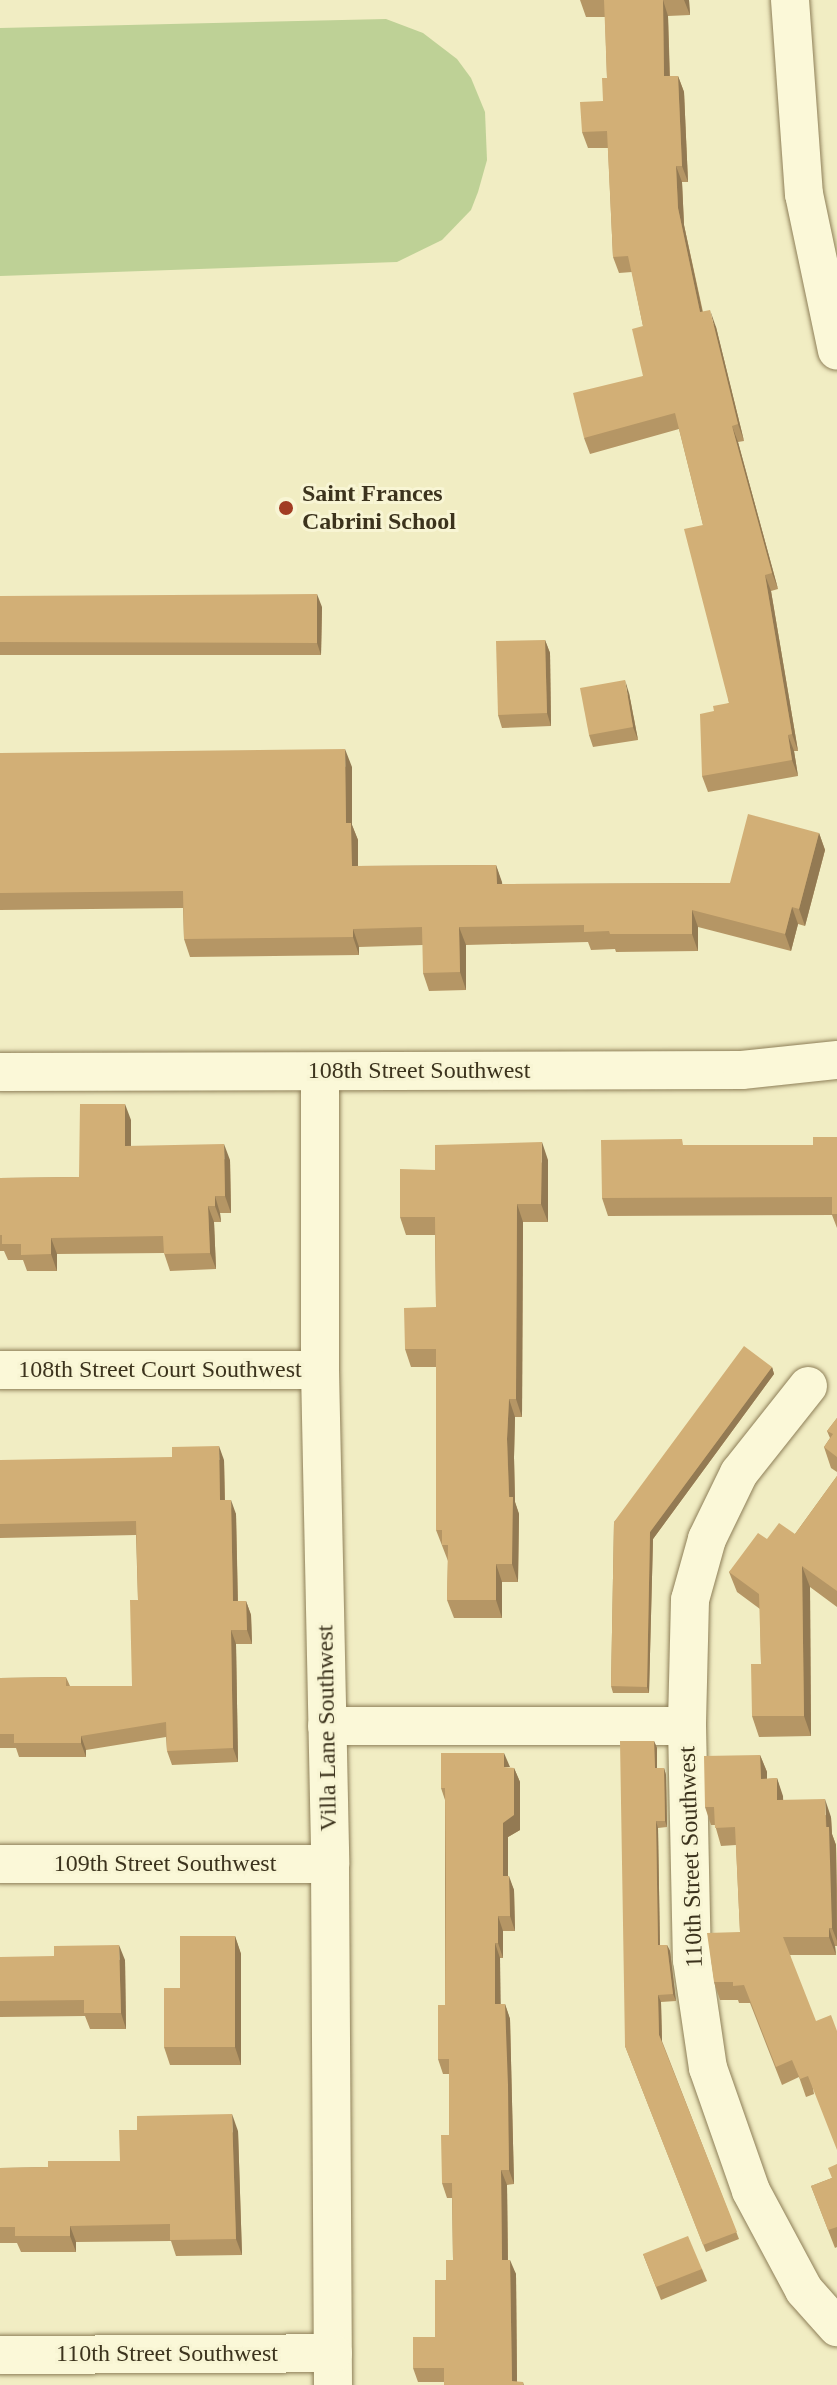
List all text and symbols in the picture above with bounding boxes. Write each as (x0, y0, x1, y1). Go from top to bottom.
place label: Saint Frances Cabrini School (302, 480, 456, 536)
marker: Saint Frances Cabrini School (277, 499, 295, 517)
street label: 108th Street Southwest (308, 1057, 530, 1085)
street label: 108th Street Court Southwest (18, 1356, 302, 1384)
street label: Villa Lane Southwest (311, 1625, 343, 1831)
street label: 110th Street Southwest (673, 1746, 709, 1968)
street label: 109th Street Southwest (54, 1850, 276, 1878)
street label: 110th Street Southwest (56, 2340, 278, 2368)

